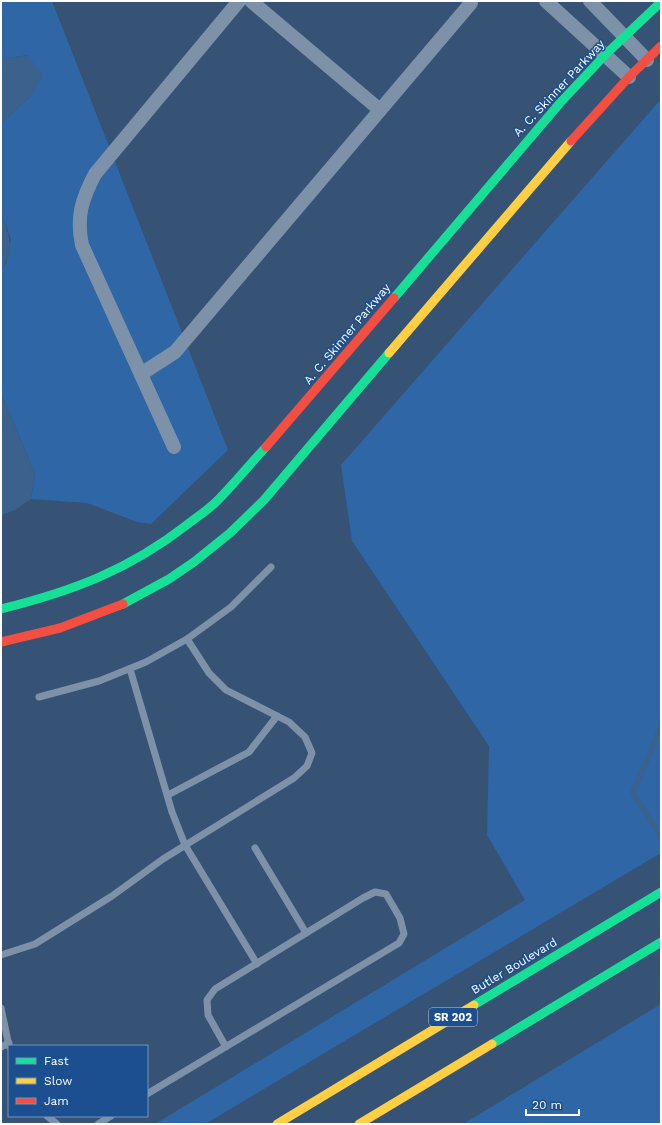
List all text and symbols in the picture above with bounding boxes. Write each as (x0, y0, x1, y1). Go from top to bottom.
street label: A. C. Skinner Parkway (510, 36, 608, 139)
street label: A. C. Skinner Parkway (301, 280, 394, 387)
street label: Butler Boulevard (469, 935, 559, 997)
road number: SR 202 (429, 1008, 477, 1026)
legend (8, 1045, 148, 1117)
text: Fast (44, 1054, 69, 1068)
text: Slow (44, 1074, 72, 1088)
scale bar (526, 1091, 579, 1117)
text: Jam (44, 1094, 69, 1108)
text: 20 m (532, 1098, 562, 1112)

